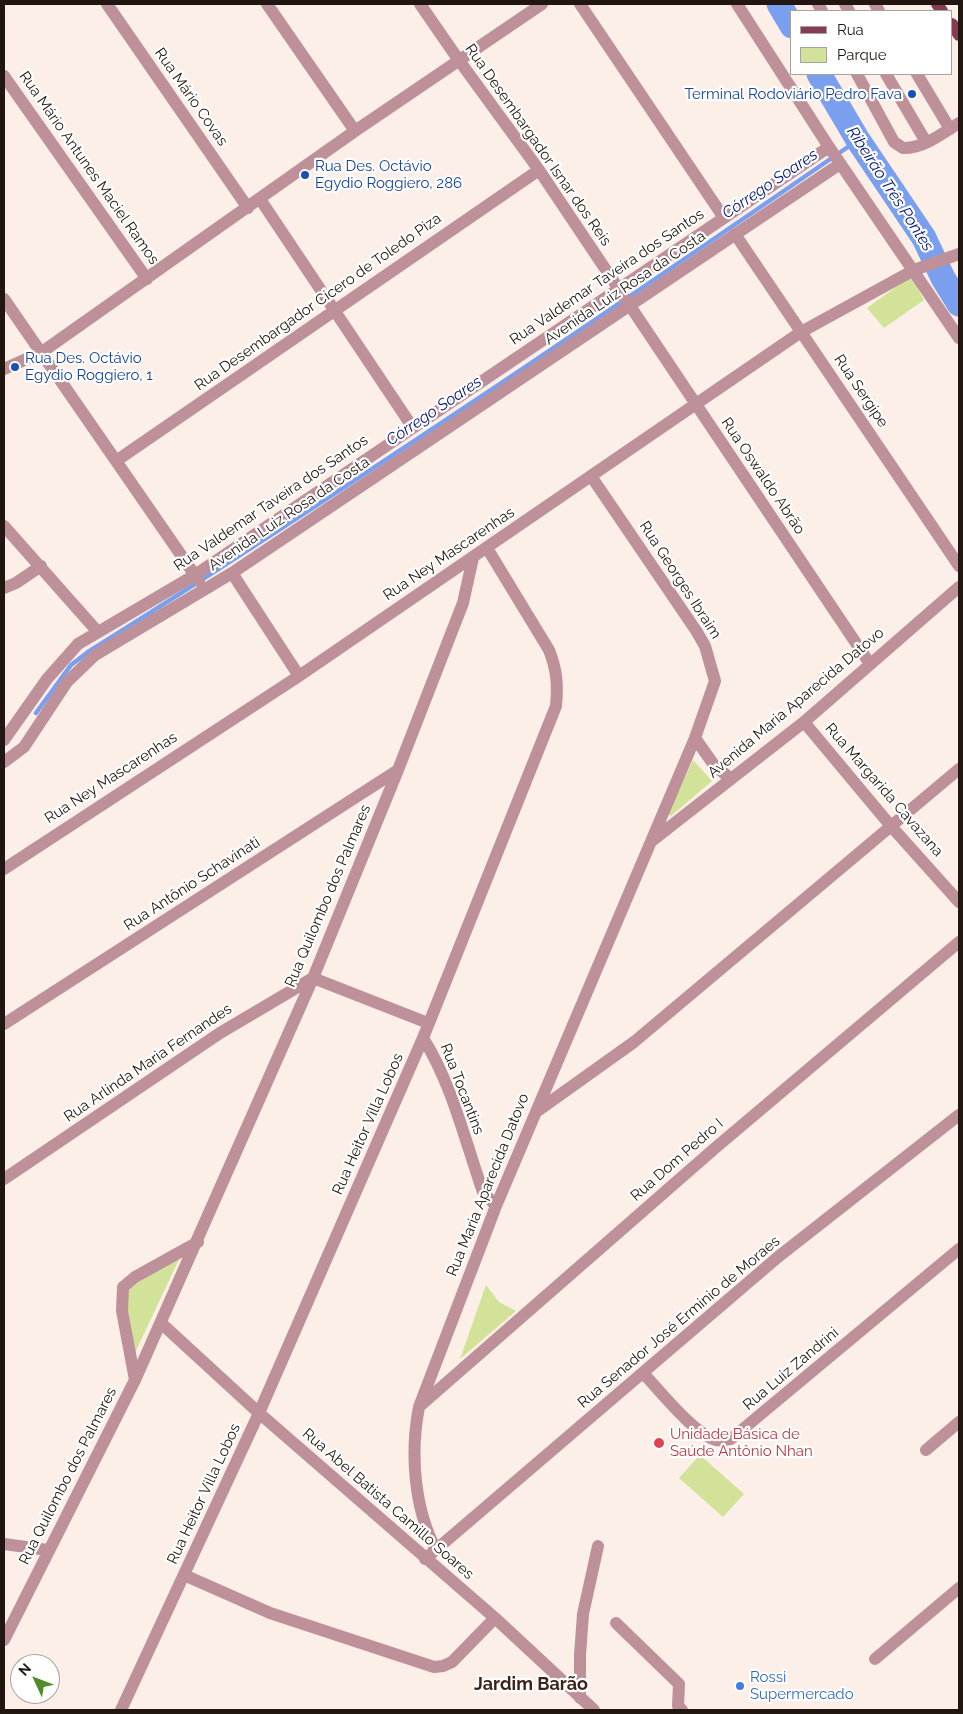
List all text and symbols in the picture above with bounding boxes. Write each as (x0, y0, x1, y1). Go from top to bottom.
legend (790, 10, 953, 75)
text: Rua (837, 21, 864, 39)
street label: Rua Desembargador Isnar dos Reis (461, 41, 615, 249)
street label: Rua Mário Covas (151, 45, 231, 149)
text: Parque (837, 46, 886, 64)
street label: Rua Mário Antunes Maciel Ramos (15, 68, 163, 268)
place label: Terminal Rodoviário Pedro Fava (685, 85, 902, 103)
marker: Terminal Rodoviário Pedro Fava (906, 88, 918, 100)
water label: Ribeirão Três Pontes (843, 123, 937, 255)
water label: Córrego Soares (719, 145, 821, 223)
place label: Rua Des. Octávio Egydio Roggiero, 286 (315, 157, 462, 192)
marker: Rua Des. Octávio Egydio Roggiero, 286 (299, 169, 311, 181)
street label: Rua Valdemar Taveira dos Santos (506, 205, 708, 349)
street label: Rua Desembargador Cícero de Toledo Piza (191, 209, 445, 395)
street label: Avenida Luiz Rosa da Costa (541, 227, 709, 349)
place label: Rua Des. Octávio Egydio Roggiero, 1 (25, 349, 153, 384)
street label: Rua Sergipe (830, 351, 892, 431)
marker: Rua Des. Octávio Egydio Roggiero, 1 (9, 361, 21, 373)
water label: Córrego Soares (383, 372, 485, 450)
street label: Rua Oswaldo Abrão (717, 414, 809, 538)
street label: Rua Valdemar Taveira dos Santos (170, 431, 372, 575)
street label: Avenida Luiz Rosa da Costa (205, 453, 373, 575)
street label: Rua Ney Mascarenhas (380, 503, 518, 605)
street label: Rua Georges Ibraim (635, 518, 725, 642)
street label: Avenida Maria Aparecida Datovo (704, 624, 888, 782)
street label: Rua Margarida Cavazana (821, 720, 947, 860)
street label: Rua Ney Mascarenhas (41, 728, 181, 828)
street label: Rua Quilombo dos Palmares (281, 802, 375, 990)
street label: Rua Antônio Schavinati (121, 833, 263, 935)
street label: Rua Arlinda Maria Fernandes (61, 1000, 235, 1126)
street label: Rua Tocantins (436, 1041, 488, 1137)
street label: Rua Heitor Villa Lobos (329, 1050, 407, 1198)
street label: Rua Maria Aparecida Datovo (443, 1091, 533, 1279)
street label: Rua Dom Pedro I (627, 1115, 727, 1205)
street label: Rua Senador José Erminio de Moraes (574, 1232, 784, 1412)
street label: Rua Luiz Zandrini (740, 1324, 842, 1414)
street label: Rua Quilombo dos Palmares (15, 1384, 121, 1568)
street label: Rua Heitor Villa Lobos (164, 1421, 244, 1567)
street label: Rua Abel Batista Camillo Soares (299, 1425, 477, 1583)
place label: Unidade Básica de Saúde Antônio Nhan (670, 1425, 813, 1460)
marker: Unidade Básica de Saúde Antônio Nhan (652, 1436, 666, 1450)
north arrow (10, 1654, 60, 1704)
text: N (15, 1660, 34, 1679)
place label: Rossi Supermercado (750, 1668, 854, 1703)
district label: Jardim Barão (474, 1674, 588, 1696)
marker: Rossi Supermercado (734, 1680, 746, 1692)

